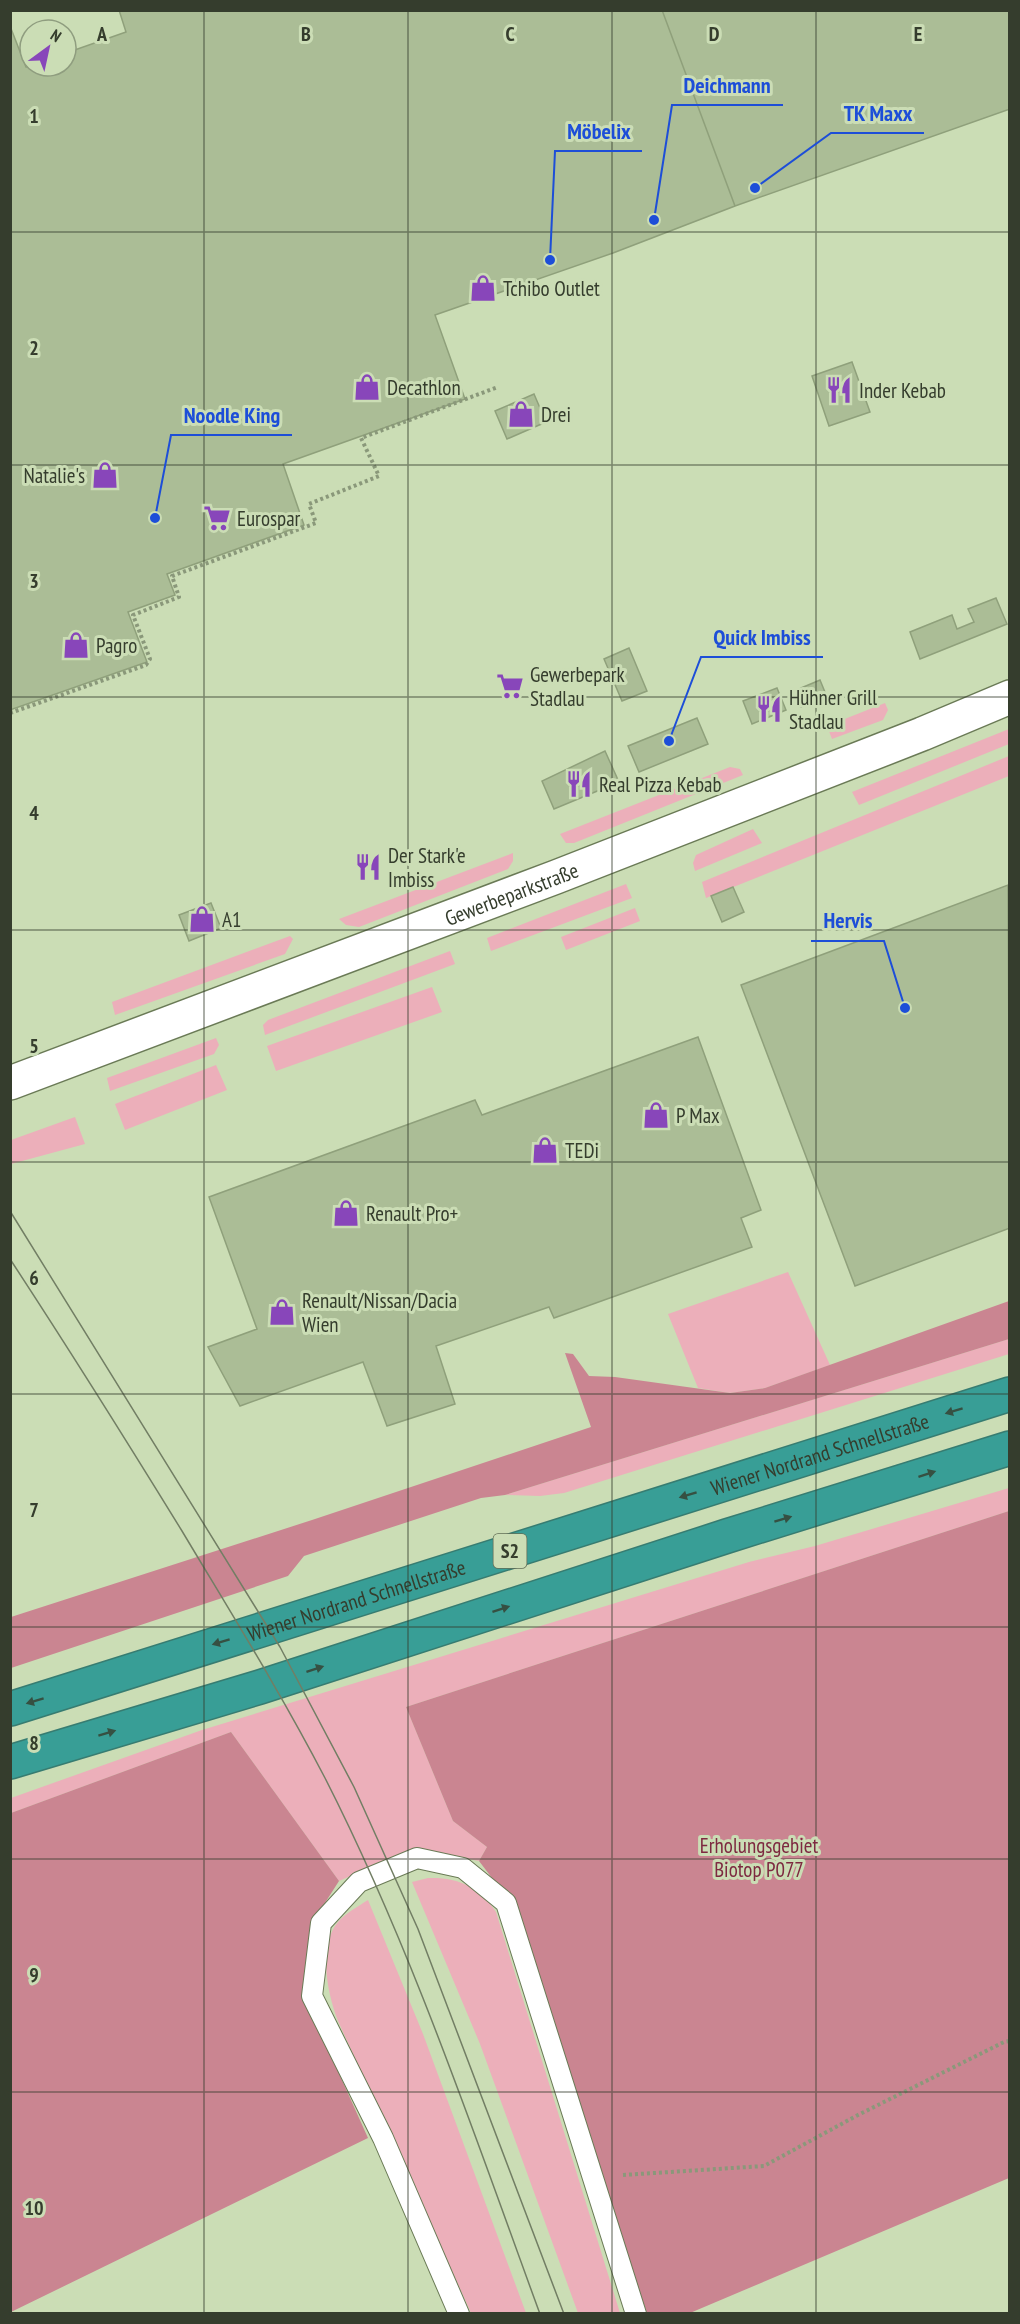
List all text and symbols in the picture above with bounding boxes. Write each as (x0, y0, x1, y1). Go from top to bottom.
north arrow (18, 18, 78, 78)
text: A (96, 21, 108, 47)
text: B (301, 21, 311, 47)
text: C (505, 21, 515, 47)
text: D (709, 21, 720, 47)
text: E (914, 21, 922, 47)
text: N (47, 25, 65, 46)
callout: Deichmann (672, 65, 783, 105)
text: Deichmann (683, 71, 771, 99)
callout: TK Maxx (831, 93, 924, 133)
text: TK Maxx (844, 99, 913, 127)
text: 1 (29, 103, 39, 129)
callout: Möbelix (555, 111, 642, 151)
text: Möbelix (567, 117, 631, 145)
shop icon: Tchibo Outlet (468, 273, 498, 303)
place label: Tchibo Outlet (503, 275, 600, 302)
text: 2 (29, 335, 39, 361)
shop icon: Decathlon (352, 372, 382, 402)
place label: Decathlon (387, 374, 461, 401)
restaurant icon: Inder Kebab (824, 375, 854, 405)
place label: Inder Kebab (859, 377, 946, 404)
callout: Noodle King (171, 395, 292, 435)
shop icon: Drei (506, 399, 536, 429)
text: Noodle King (184, 401, 280, 429)
place label: Drei (541, 401, 571, 428)
shop icon: Natalie's (90, 460, 120, 490)
place label: Natalie's (23, 462, 85, 489)
supermarket icon: Eurospar (202, 503, 232, 533)
place label: Eurospar (237, 505, 301, 532)
text: 3 (29, 568, 39, 594)
callout: Quick Imbiss (701, 617, 823, 657)
text: Quick Imbiss (713, 623, 811, 651)
shop icon: Pagro (61, 630, 91, 660)
place label: Pagro (96, 632, 137, 659)
place label: Gewerbepark Stadlau (530, 661, 625, 712)
supermarket icon: Gewerbepark Stadlau (495, 671, 525, 701)
place label: Hühner Grill Stadlau (789, 684, 877, 735)
restaurant icon: Hühner Grill Stadlau (754, 694, 784, 724)
restaurant icon: Real Pizza Kebab (564, 769, 594, 799)
place label: Real Pizza Kebab (599, 771, 722, 798)
text: 4 (29, 800, 39, 826)
place label: Der Stark'e Imbiss (388, 842, 466, 893)
restaurant icon: Der Stark'e Imbiss (353, 852, 383, 882)
street label: Gewerbeparkstraße (441, 856, 582, 931)
callout: Hervis (811, 901, 884, 941)
shop icon: A1 (187, 904, 217, 934)
place label: A1 (222, 906, 241, 933)
text: Hervis (823, 906, 873, 934)
text: 5 (29, 1033, 39, 1059)
shop icon: P Max (641, 1100, 671, 1130)
place label: P Max (676, 1102, 720, 1129)
shop icon: TEDi (530, 1135, 560, 1165)
place label: TEDi (565, 1137, 599, 1164)
shop icon: Renault Pro+ (331, 1198, 361, 1228)
place label: Renault Pro+ (366, 1200, 458, 1227)
text: 6 (29, 1265, 39, 1291)
place label: Renault/Nissan/Dacia Wien (302, 1287, 457, 1338)
shop icon: Renault/Nissan/Dacia Wien (267, 1297, 297, 1327)
street label: Wiener Nordrand Schnellstraße (707, 1407, 932, 1501)
one-way arrow (945, 1407, 963, 1416)
one-way arrow (918, 1469, 936, 1478)
one-way arrow (679, 1491, 697, 1500)
text: 7 (29, 1497, 39, 1523)
one-way arrow (774, 1514, 792, 1523)
road number: S2 (494, 1534, 526, 1568)
street label: Wiener Nordrand Schnellstraße (244, 1553, 469, 1647)
one-way arrow (492, 1604, 510, 1613)
one-way arrow (212, 1638, 230, 1647)
one-way arrow (306, 1664, 324, 1674)
one-way arrow (26, 1697, 44, 1706)
one-way arrow (98, 1728, 116, 1737)
text: 8 (29, 1730, 39, 1756)
park label: Erholungsgebiet Biotop P077 (700, 1832, 818, 1883)
text: 9 (29, 1962, 39, 1988)
text: 10 (24, 2195, 44, 2221)

